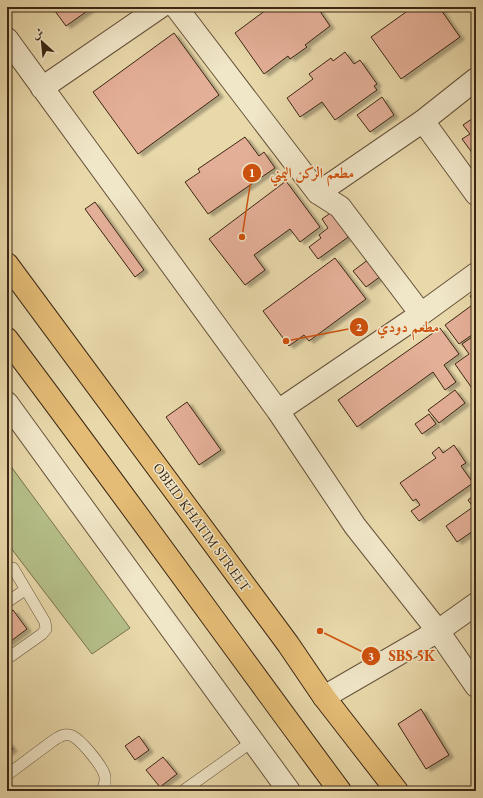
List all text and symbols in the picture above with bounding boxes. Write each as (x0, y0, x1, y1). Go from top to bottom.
north arrow (22, 22, 62, 62)
text: ش (29, 24, 46, 42)
callout: مطعم الركن اليمني (242, 160, 362, 187)
text: مطعم الركن اليمني (270, 163, 354, 187)
text: 1 (249, 165, 255, 181)
callout: مطعم دودي (349, 314, 447, 341)
text: مطعم دودي (377, 317, 439, 341)
text: 2 (356, 319, 363, 335)
street label: OBEID KHATIM STREET (149, 459, 255, 595)
callout: SBS 5K (361, 642, 444, 669)
text: SBS 5K (388, 646, 436, 665)
text: 3 (368, 648, 374, 664)

